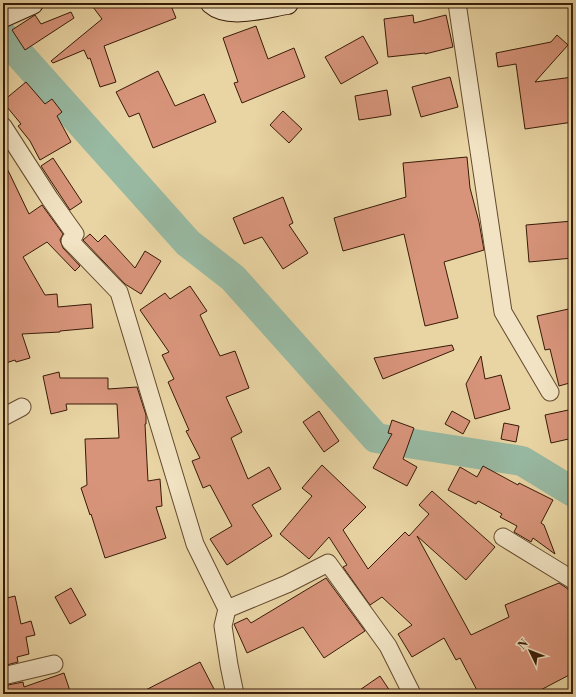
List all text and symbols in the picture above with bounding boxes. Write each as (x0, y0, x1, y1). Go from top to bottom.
north arrow (510, 631, 550, 671)
text: N (515, 637, 532, 653)

